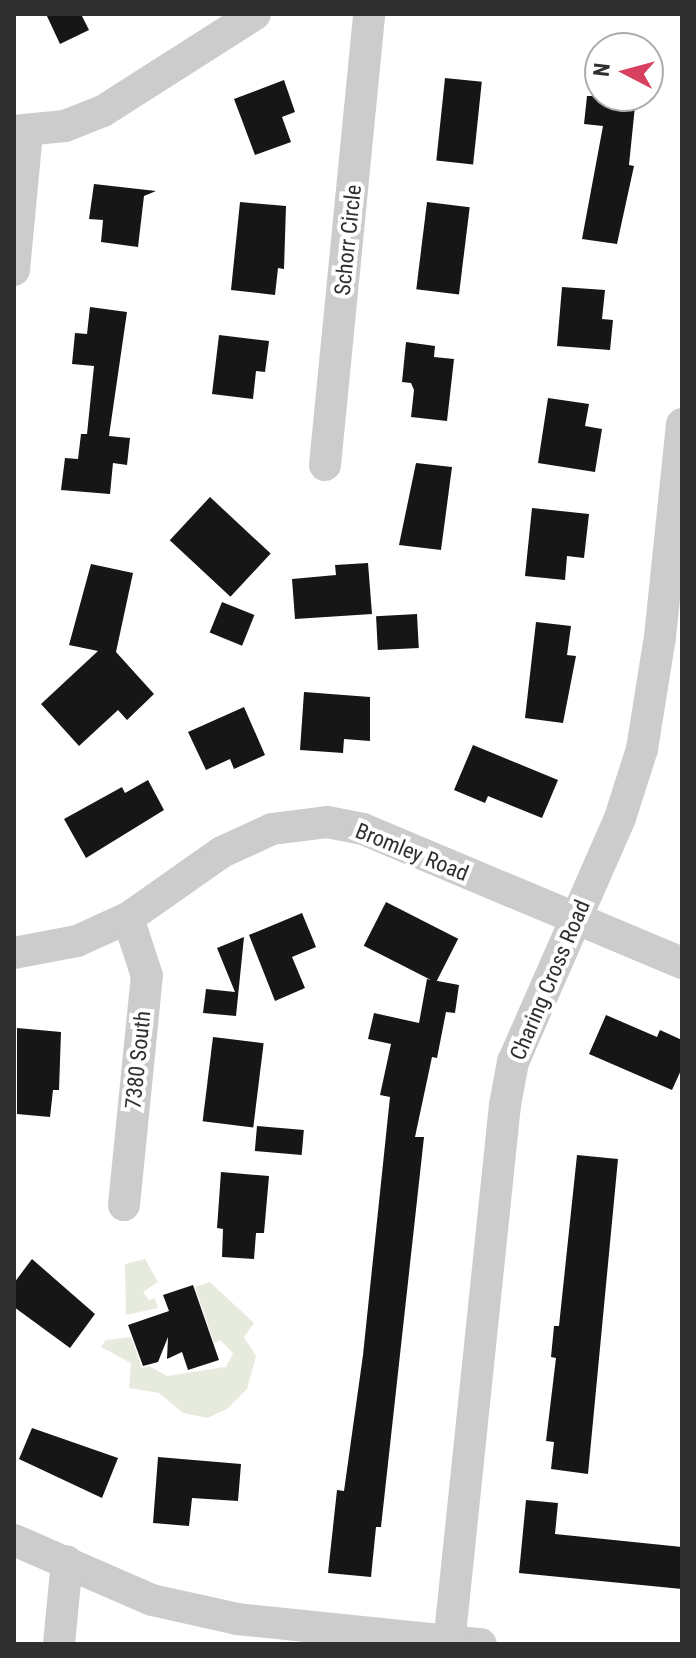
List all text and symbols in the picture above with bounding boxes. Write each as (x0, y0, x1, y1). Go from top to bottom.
north arrow (584, 32, 664, 112)
text: N (588, 62, 615, 78)
street label: Schorr Circle (329, 183, 367, 297)
street label: Bromley Road (352, 817, 472, 887)
street label: Charing Cross Road (504, 896, 596, 1064)
street label: 7380 South (120, 1010, 156, 1110)

